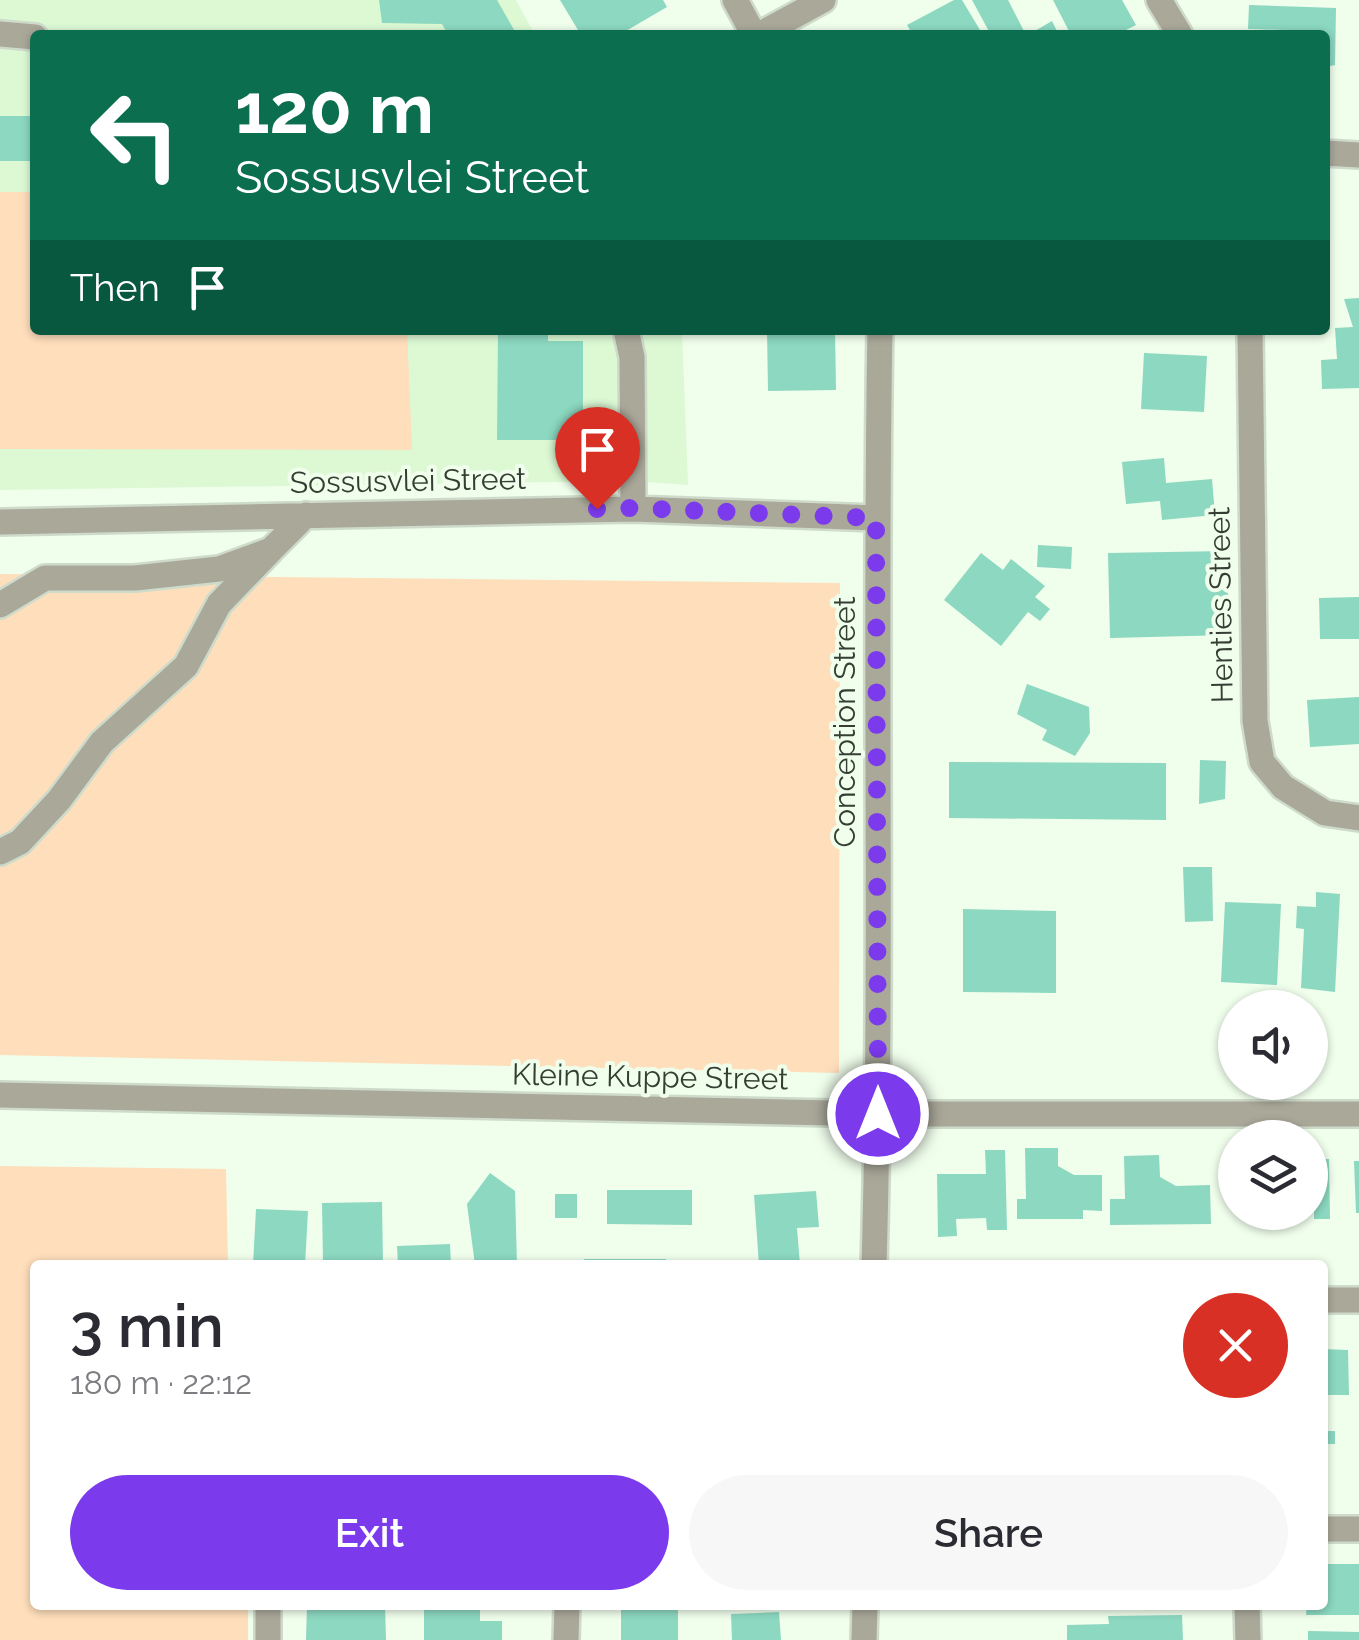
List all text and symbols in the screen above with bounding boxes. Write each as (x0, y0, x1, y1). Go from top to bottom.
text: 120 m (235, 67, 434, 149)
icon: left (70, 70, 200, 200)
text: Sossusvlei Street (235, 151, 589, 204)
icon: arrive (180, 260, 235, 315)
text: Then (70, 265, 160, 310)
pin (555, 407, 640, 510)
icon: arrive (570, 422, 625, 477)
street label: Sossusvlei Street (290, 461, 526, 500)
street label: Henties Street (1201, 507, 1240, 703)
street label: Conception Street (827, 597, 862, 847)
map controls (1218, 990, 1328, 1230)
button: sound (1218, 990, 1328, 1100)
street label: Kleine Kuppe Street (512, 1057, 788, 1096)
position arrow (826, 1062, 930, 1166)
button: layers (1218, 1120, 1328, 1230)
text: 3 min (70, 1291, 224, 1361)
button: close (1183, 1293, 1288, 1398)
text: 180 m · 22:12 (70, 1364, 252, 1401)
button: Exit (70, 1475, 669, 1590)
button: Share (689, 1475, 1288, 1590)

